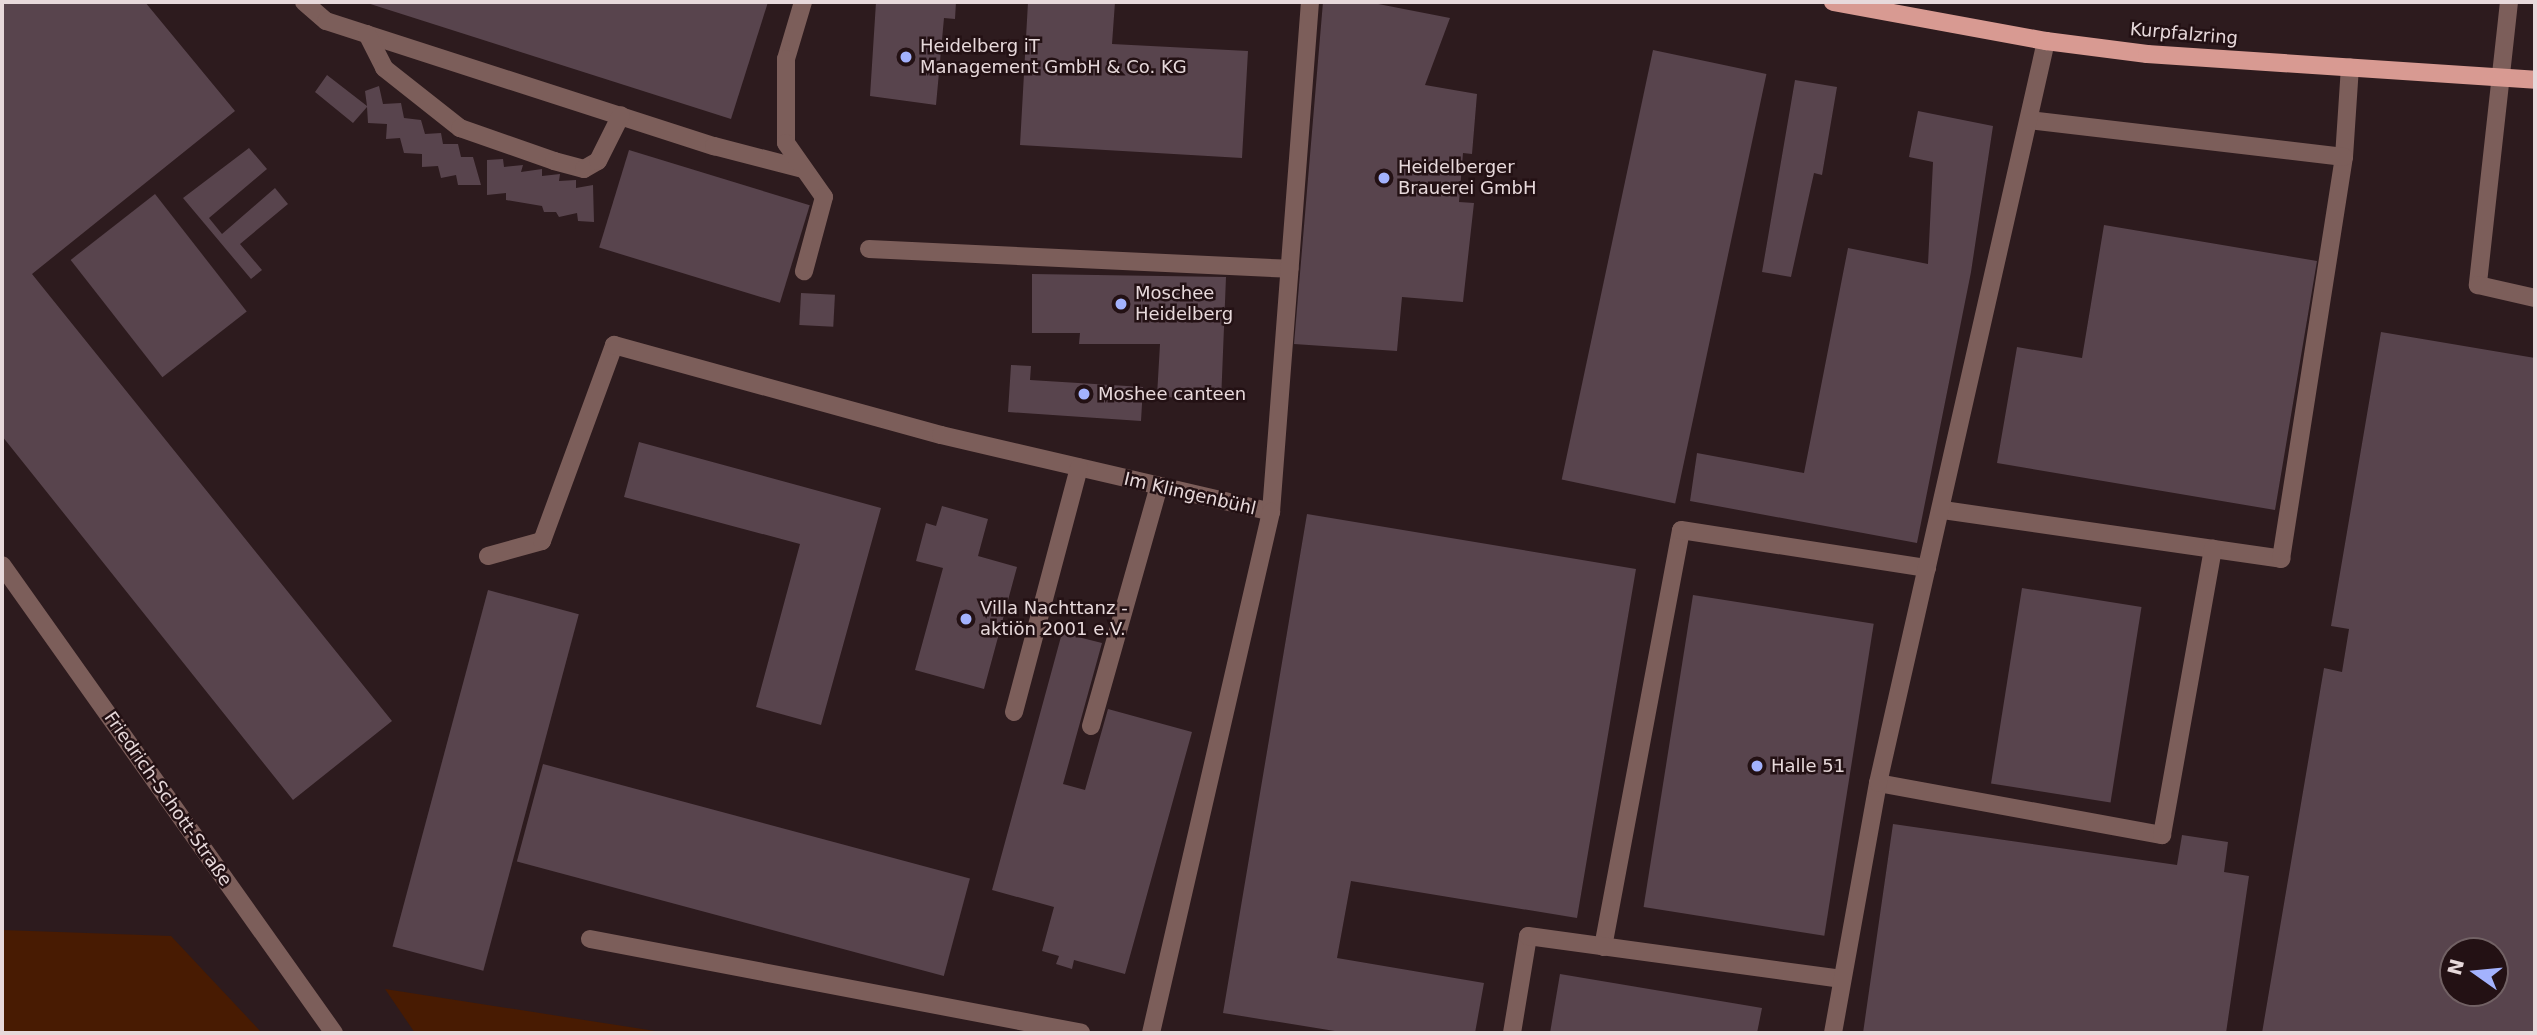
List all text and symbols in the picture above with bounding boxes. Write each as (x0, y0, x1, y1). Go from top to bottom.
street label: Kurpfalzring (2129, 19, 2239, 49)
place label: Heidelberg iT Management GmbH & Co. KG (920, 36, 1187, 78)
marker: Heidelberg iT Management GmbH & Co. KG (898, 49, 914, 65)
place label: Heidelberger Brauerei GmbH (1398, 157, 1537, 200)
marker: Heidelberger Brauerei GmbH (1376, 170, 1392, 186)
place label: Moschee Heidelberg (1135, 283, 1233, 326)
marker: Moschee Heidelberg (1113, 296, 1129, 312)
place label: Moshee canteen (1098, 383, 1246, 405)
marker: Moshee canteen (1076, 386, 1092, 402)
street label: Im Klingenbühl (1122, 468, 1258, 520)
place label: Villa Nachttanz - aktiön 2001 e.V. (980, 598, 1128, 640)
marker: Villa Nachttanz - aktiön 2001 e.V. (958, 611, 974, 627)
street label: Friedrich-Schott-Straße (100, 708, 236, 890)
place label: Halle 51 (1771, 755, 1845, 777)
marker: Halle 51 (1749, 758, 1765, 774)
north arrow (2439, 937, 2509, 1007)
text: N (2443, 957, 2468, 978)

